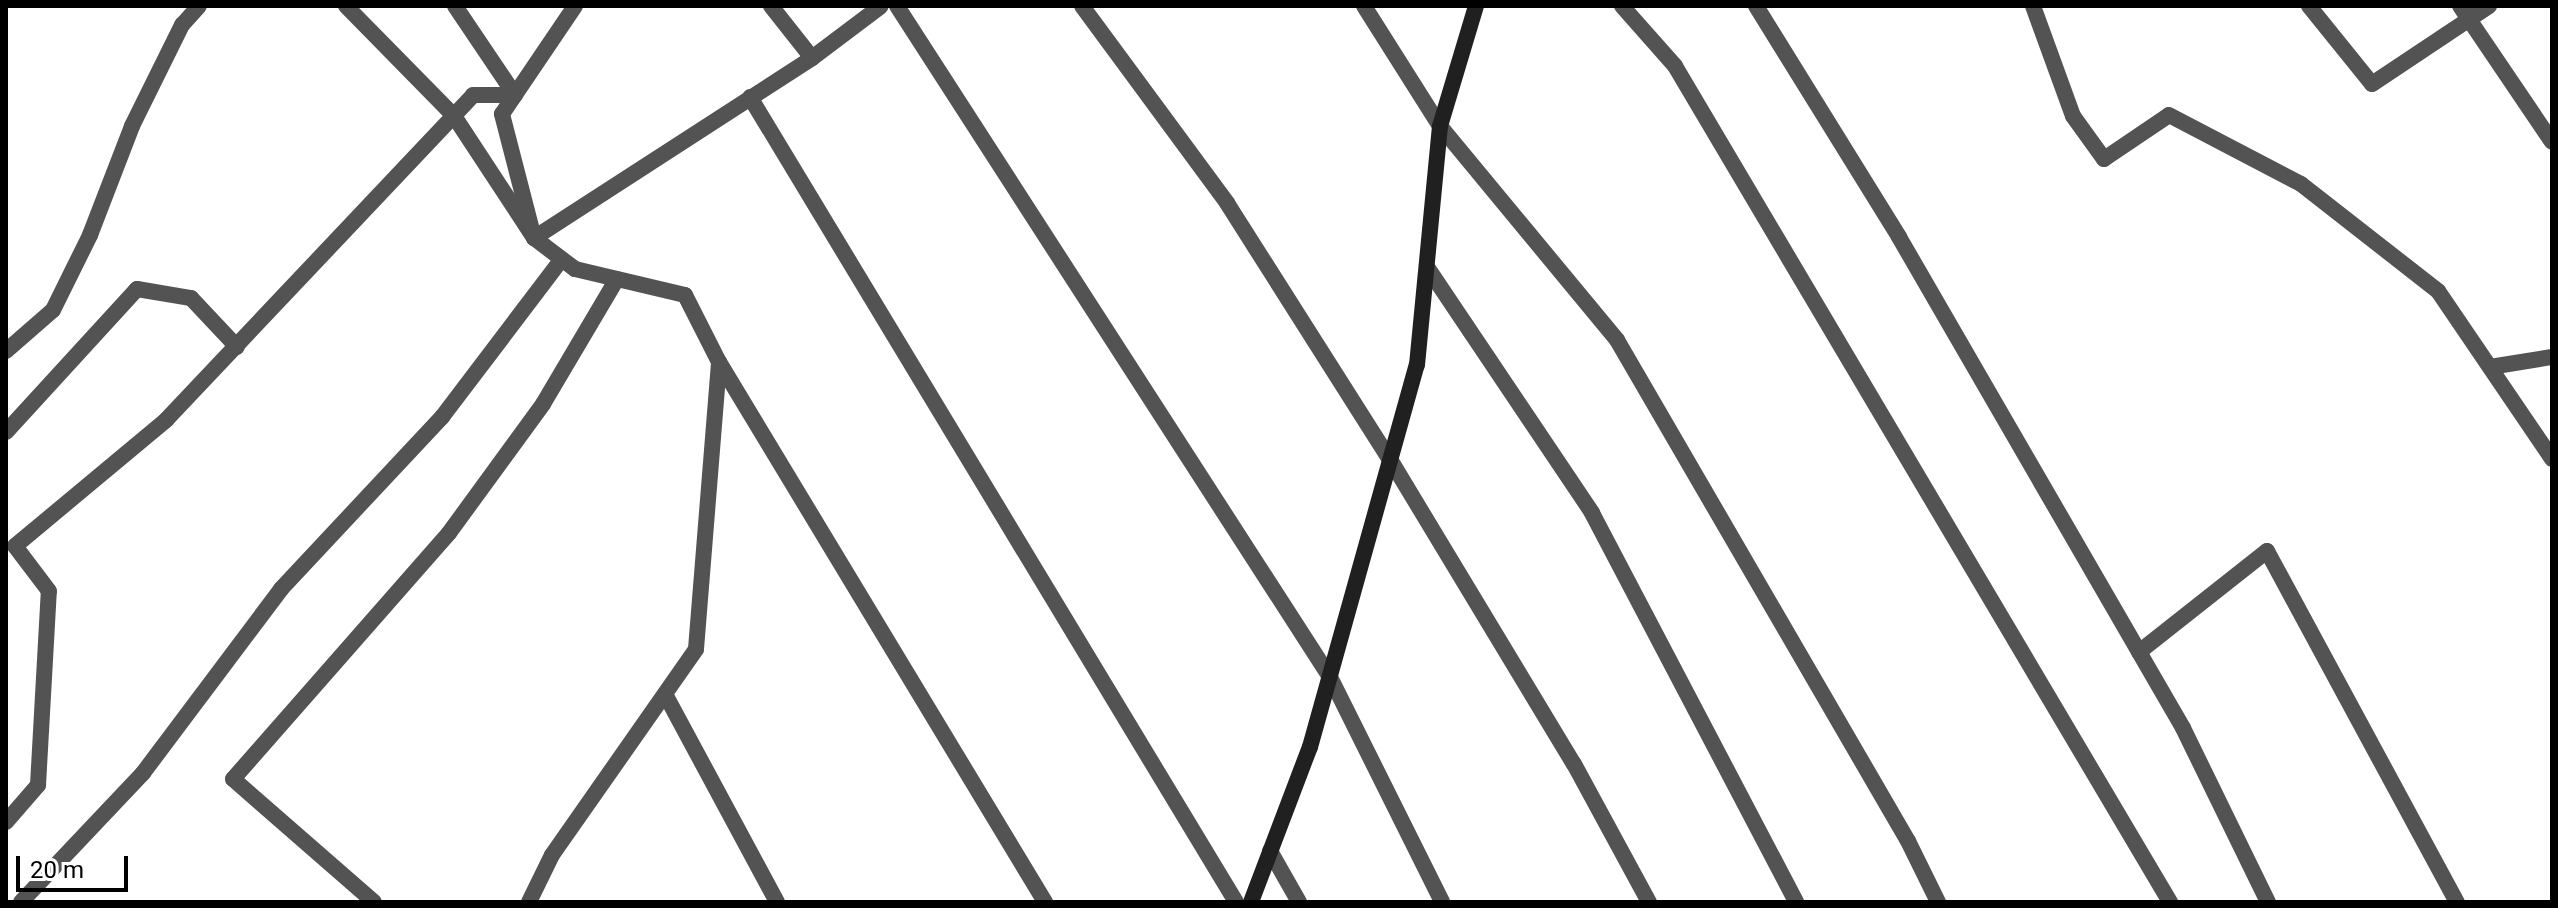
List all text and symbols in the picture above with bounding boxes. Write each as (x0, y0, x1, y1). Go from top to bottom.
scale bar (20, 840, 132, 890)
text: 20 m (30, 856, 84, 884)

